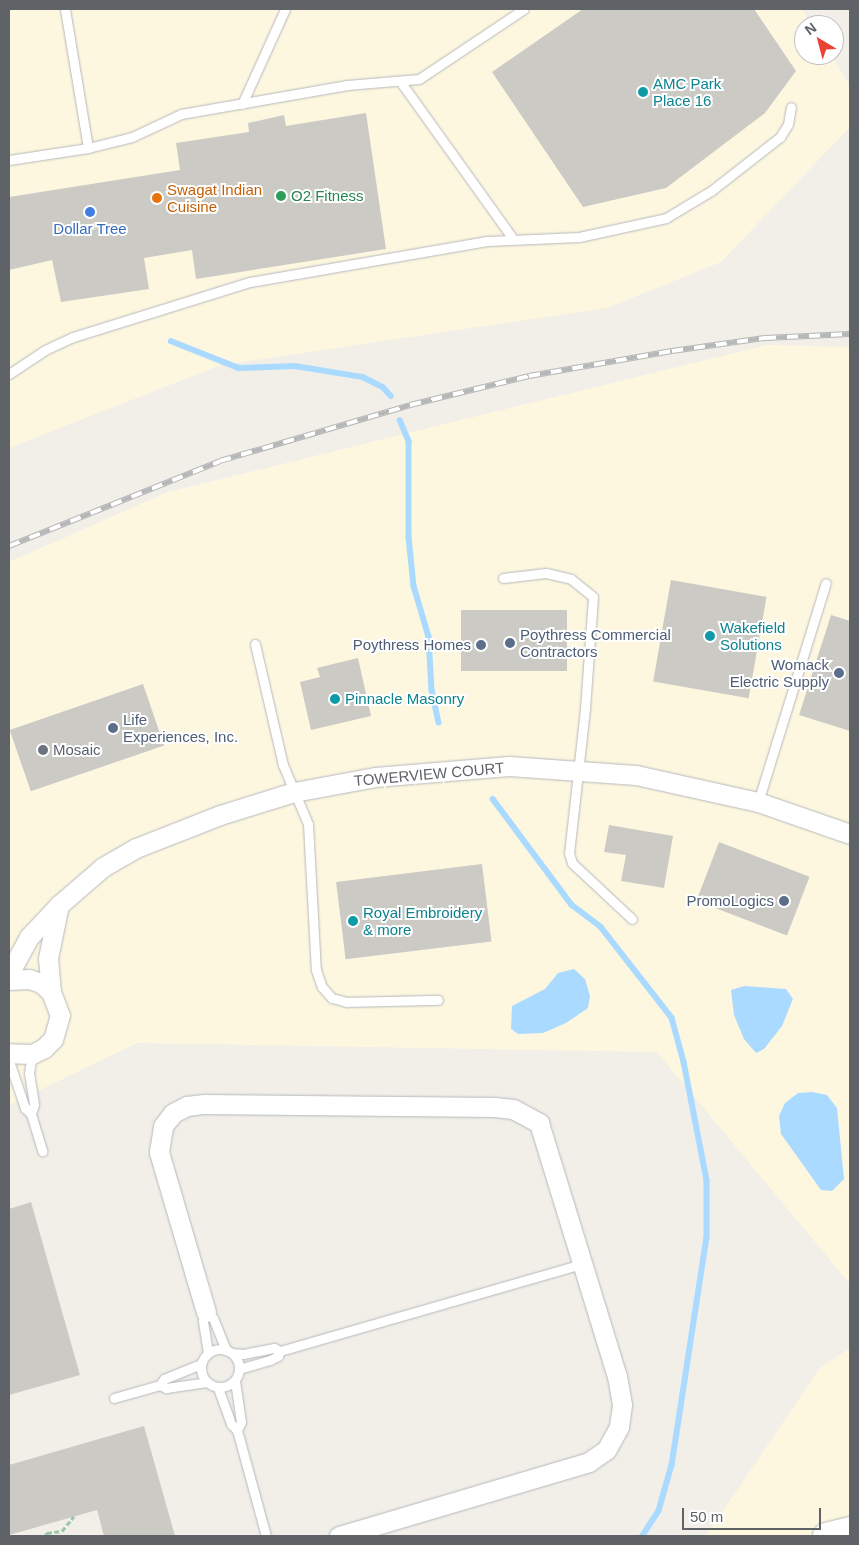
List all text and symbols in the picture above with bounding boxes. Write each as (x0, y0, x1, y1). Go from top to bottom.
north arrow (794, 15, 844, 65)
text: N (802, 19, 819, 38)
place label: AMC Park Place 16 (653, 74, 721, 109)
marker: AMC Park Place 16 (637, 86, 649, 98)
place label: Swagat Indian Cuisine (167, 180, 262, 215)
place label: O2 Fitness (291, 187, 364, 205)
marker: O2 Fitness (275, 190, 287, 202)
marker: Swagat Indian Cuisine (151, 192, 163, 204)
marker: Dollar Tree (84, 206, 96, 218)
place label: Dollar Tree (53, 220, 127, 238)
place label: Wakefield Solutions (720, 618, 785, 653)
place label: Poythress Commercial Contractors (520, 625, 671, 660)
marker: Wakefield Solutions (704, 630, 716, 642)
place label: Poythress Homes (353, 636, 471, 654)
marker: Poythress Commercial Contractors (504, 637, 516, 649)
marker: Poythress Homes (475, 639, 487, 651)
place label: Womack Electric Supply (730, 655, 829, 690)
marker: Womack Electric Supply (833, 667, 845, 679)
place label: Pinnacle Masonry (345, 690, 464, 708)
marker: Pinnacle Masonry (329, 693, 341, 705)
place label: Life Experiences, Inc. (123, 710, 238, 745)
marker: Life Experiences, Inc. (107, 722, 119, 734)
place label: Mosaic (53, 741, 101, 759)
marker: Mosaic (37, 744, 49, 756)
street label: TOWERVIEW COURT (353, 758, 505, 790)
place label: PromoLogics (686, 892, 774, 910)
marker: PromoLogics (778, 895, 790, 907)
place label: Royal Embroidery & more (363, 903, 482, 938)
marker: Royal Embroidery & more (347, 915, 359, 927)
scale bar (684, 1498, 823, 1530)
text: 50 m (690, 1508, 723, 1525)

